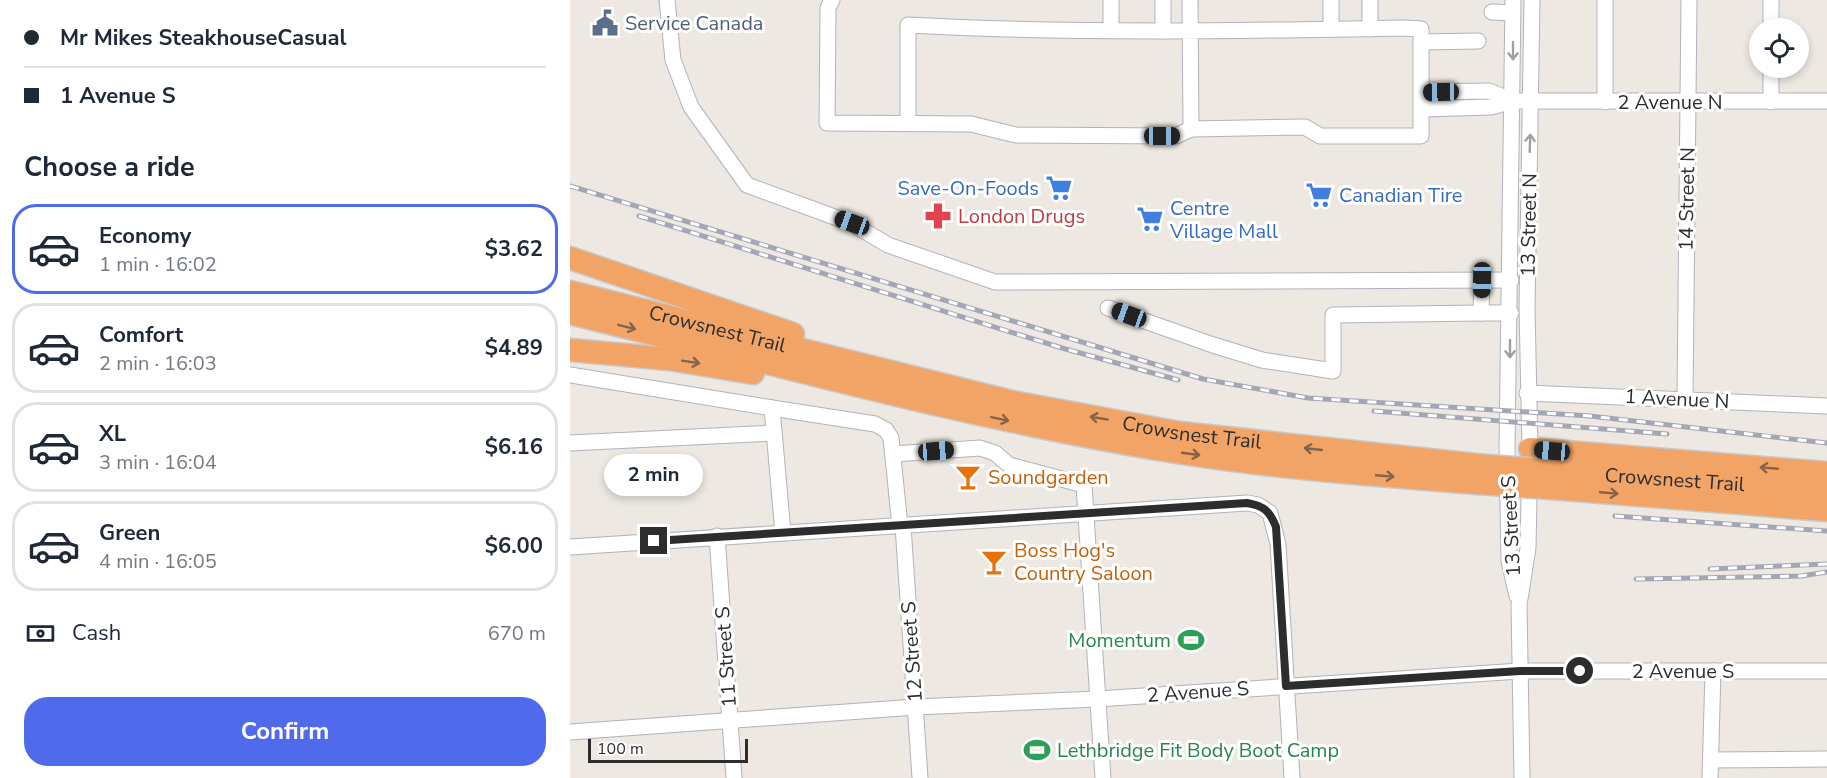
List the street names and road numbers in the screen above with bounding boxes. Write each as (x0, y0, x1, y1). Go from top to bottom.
street label: 2 Avenue N (1617, 89, 1723, 116)
street label: 14 Street N (1673, 147, 1701, 251)
street label: 13 Street N (1515, 173, 1543, 277)
street label: Crowsnest Trail (646, 299, 789, 359)
street label: 1 Avenue N (1624, 383, 1730, 415)
street label: Crowsnest Trail (1120, 409, 1263, 455)
street label: Crowsnest Trail (1604, 461, 1746, 498)
street label: 13 Street S (1495, 475, 1527, 577)
street label: 12 Street S (895, 601, 929, 703)
street label: 11 Street S (709, 606, 743, 708)
street label: 2 Avenue S (1632, 658, 1734, 685)
street label: 2 Avenue S (1146, 675, 1250, 709)

